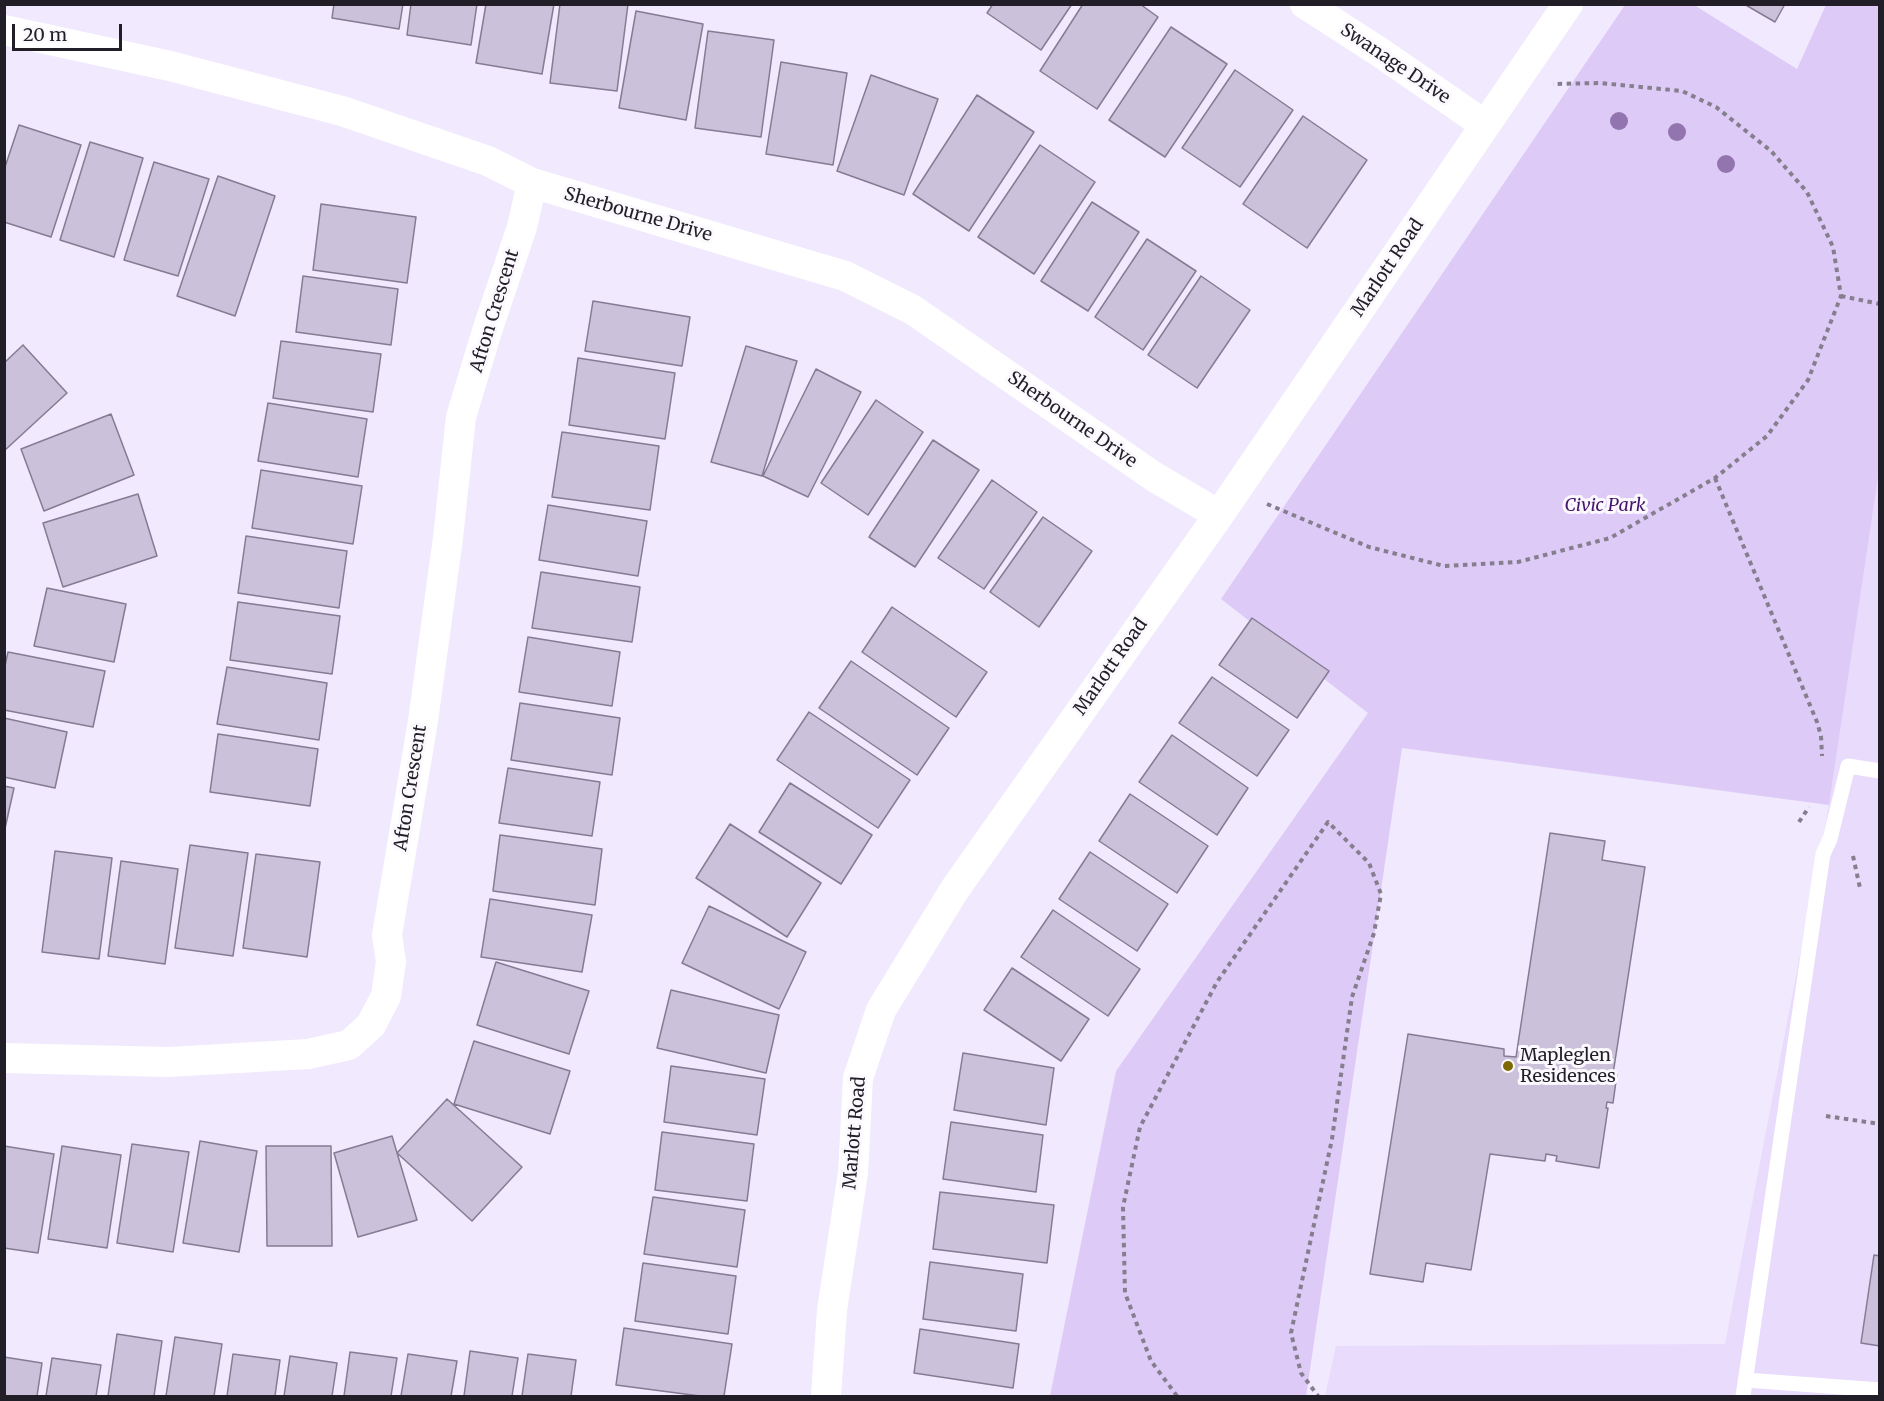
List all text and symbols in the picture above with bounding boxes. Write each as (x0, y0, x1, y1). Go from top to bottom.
scale bar (15, 12, 124, 50)
street label: Swanage Drive (1336, 19, 1454, 109)
text: 20 m (23, 23, 67, 46)
street label: Sherbourne Drive (561, 184, 715, 246)
street label: Marlott Road (1347, 215, 1429, 321)
street label: Afton Crescent (466, 247, 524, 375)
street label: Sherbourne Drive (1003, 367, 1141, 473)
park label: Civic Park (1564, 495, 1646, 517)
street label: Marlott Road (1070, 614, 1152, 720)
street label: Afton Crescent (390, 723, 432, 853)
place label: Mapleglen Residences (1520, 1045, 1616, 1088)
marker: Mapleglen Residences (1501, 1059, 1515, 1073)
street label: Marlott Road (839, 1076, 871, 1190)

